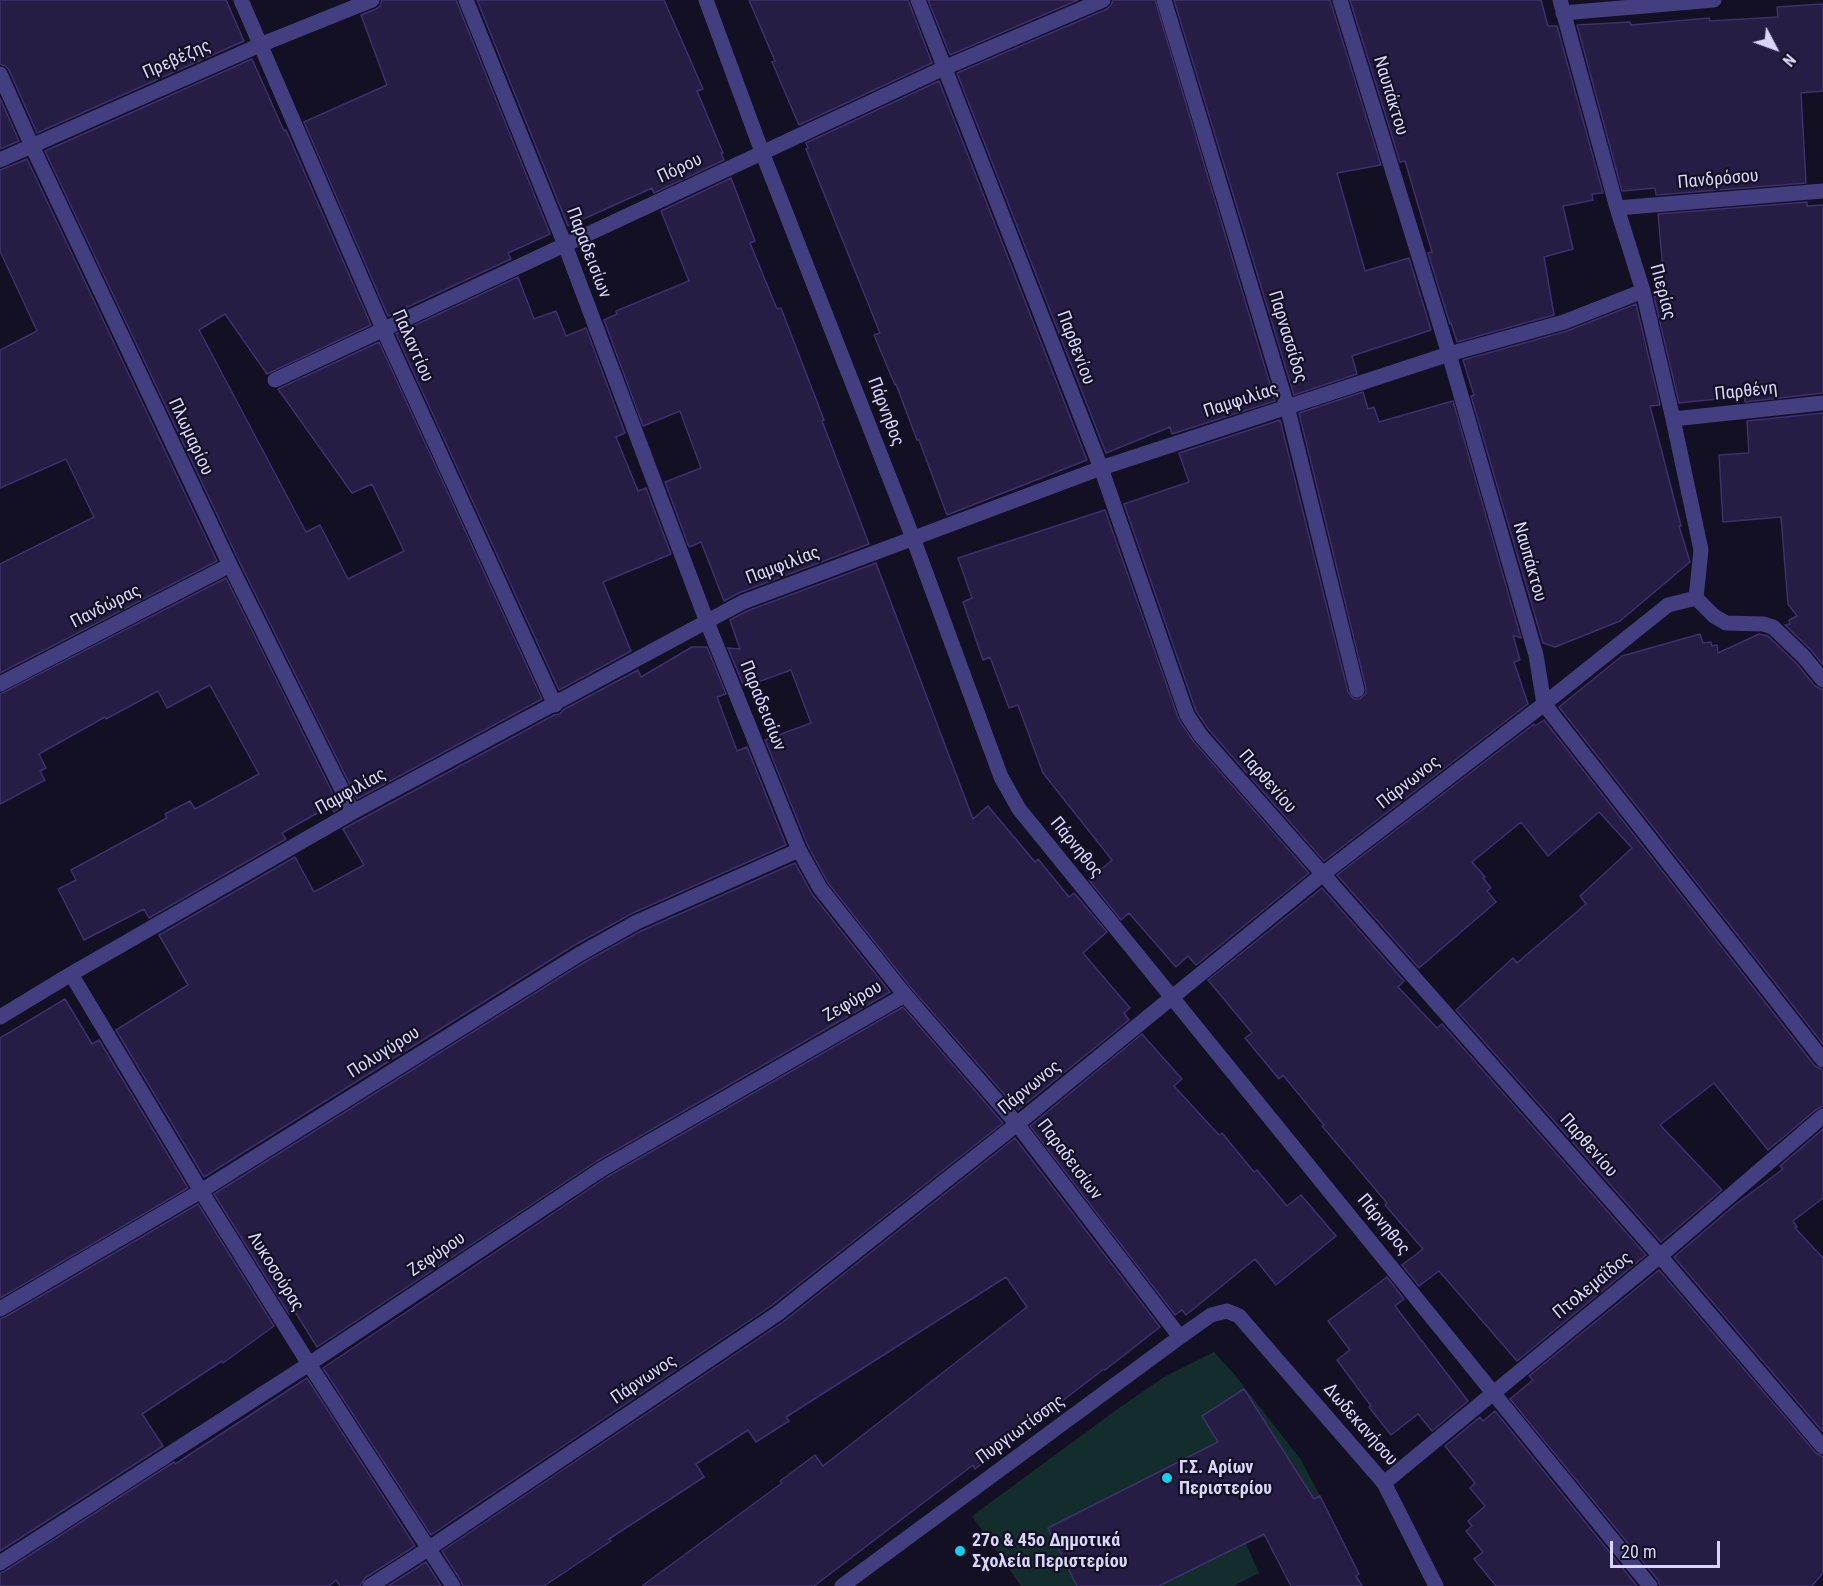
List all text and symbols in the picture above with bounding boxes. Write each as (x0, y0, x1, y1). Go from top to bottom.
north arrow (1745, 18, 1805, 78)
street label: Πρεβέζης (140, 35, 214, 85)
text: N (1779, 50, 1799, 70)
street label: Ναυπάκτου (1368, 54, 1412, 138)
street label: Πόρου (654, 149, 706, 189)
street label: Πανδρόσου (1677, 166, 1759, 194)
street label: Παραδεισίων (561, 205, 615, 301)
street label: Πιερίας (1644, 262, 1680, 322)
street label: Παρνασσίδος (1263, 288, 1311, 386)
street label: Παλαντίου (386, 306, 438, 386)
street label: Παρθενίου (1051, 308, 1099, 388)
street label: Πάρνηθος (862, 374, 908, 450)
street label: Παρθένη (1713, 378, 1779, 406)
street label: Παμφιλίας (1201, 379, 1281, 423)
street label: Πλωμαρίου (163, 395, 217, 479)
street label: Ναυπάκτου (1507, 520, 1551, 604)
street label: Παμφιλίας (743, 542, 823, 590)
street label: Πανδώρας (67, 580, 145, 634)
street label: Παραδεισίων (734, 658, 790, 754)
street label: Παρθενίου (1233, 746, 1301, 818)
street label: Πάρνωνος (1373, 752, 1445, 814)
street label: Παμφιλίας (312, 764, 390, 820)
street label: Πάρνηθος (1045, 813, 1107, 883)
street label: Ζεφύρου (820, 977, 886, 1027)
street label: Πολυγύρου (344, 1022, 424, 1084)
street label: Πάρνωνος (994, 1056, 1066, 1120)
street label: Παρθενίου (1554, 1110, 1622, 1182)
street label: Παραδεισίων (1032, 1115, 1106, 1205)
street label: Πάρνηθος (1352, 1190, 1414, 1260)
street label: Λυκοσούρας (242, 1228, 308, 1316)
street label: Ζεφύρου (404, 1228, 470, 1282)
street label: Πτολεμαΐδος (1549, 1248, 1637, 1324)
street label: Πάρνωνος (607, 1350, 681, 1410)
street label: Δωδεκανήσου (1318, 1379, 1402, 1471)
street label: Πυργιωτίσσης (973, 1391, 1069, 1469)
place label: Γ.Σ. Αρίων Περιστερίου (1179, 1457, 1272, 1500)
marker: Γ.Σ. Αρίων Περιστερίου (1160, 1471, 1174, 1485)
scale bar (1613, 1529, 1722, 1567)
place label: 27ο & 45ο Δημοτικά Σχολεία Περιστερίου (972, 1530, 1127, 1572)
text: 20 m (1621, 1541, 1656, 1562)
marker: 27ο & 45ο Δημοτικά Σχολεία Περιστερίου (953, 1544, 967, 1558)

